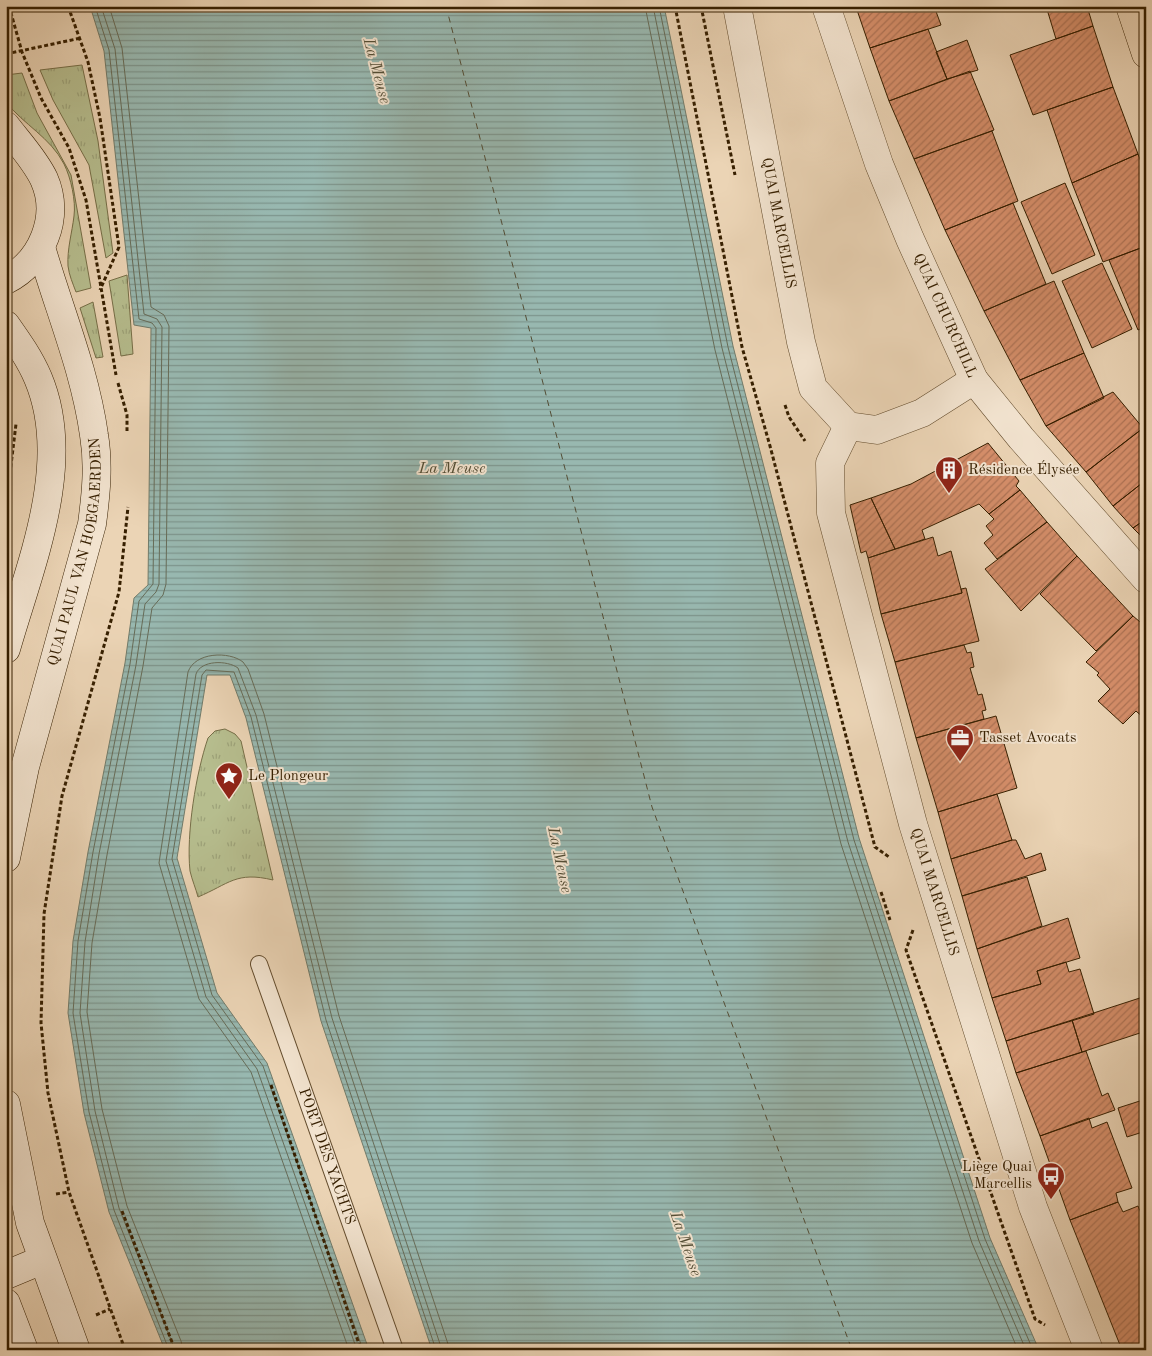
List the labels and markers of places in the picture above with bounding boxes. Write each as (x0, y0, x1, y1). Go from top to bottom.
building icon: Résidence Élysée (934, 455, 964, 494)
place label: Résidence Élysée (968, 460, 1079, 478)
office icon: Tasset Avocats (945, 723, 975, 762)
place label: Tasset Avocats (979, 731, 1077, 746)
place icon: Le Plongeur (214, 761, 244, 800)
place label: Le Plongeur (248, 769, 328, 784)
place label: Liège Quai Marcellis (962, 1160, 1032, 1192)
bus stop icon: Liège Quai Marcellis (1036, 1161, 1066, 1200)

